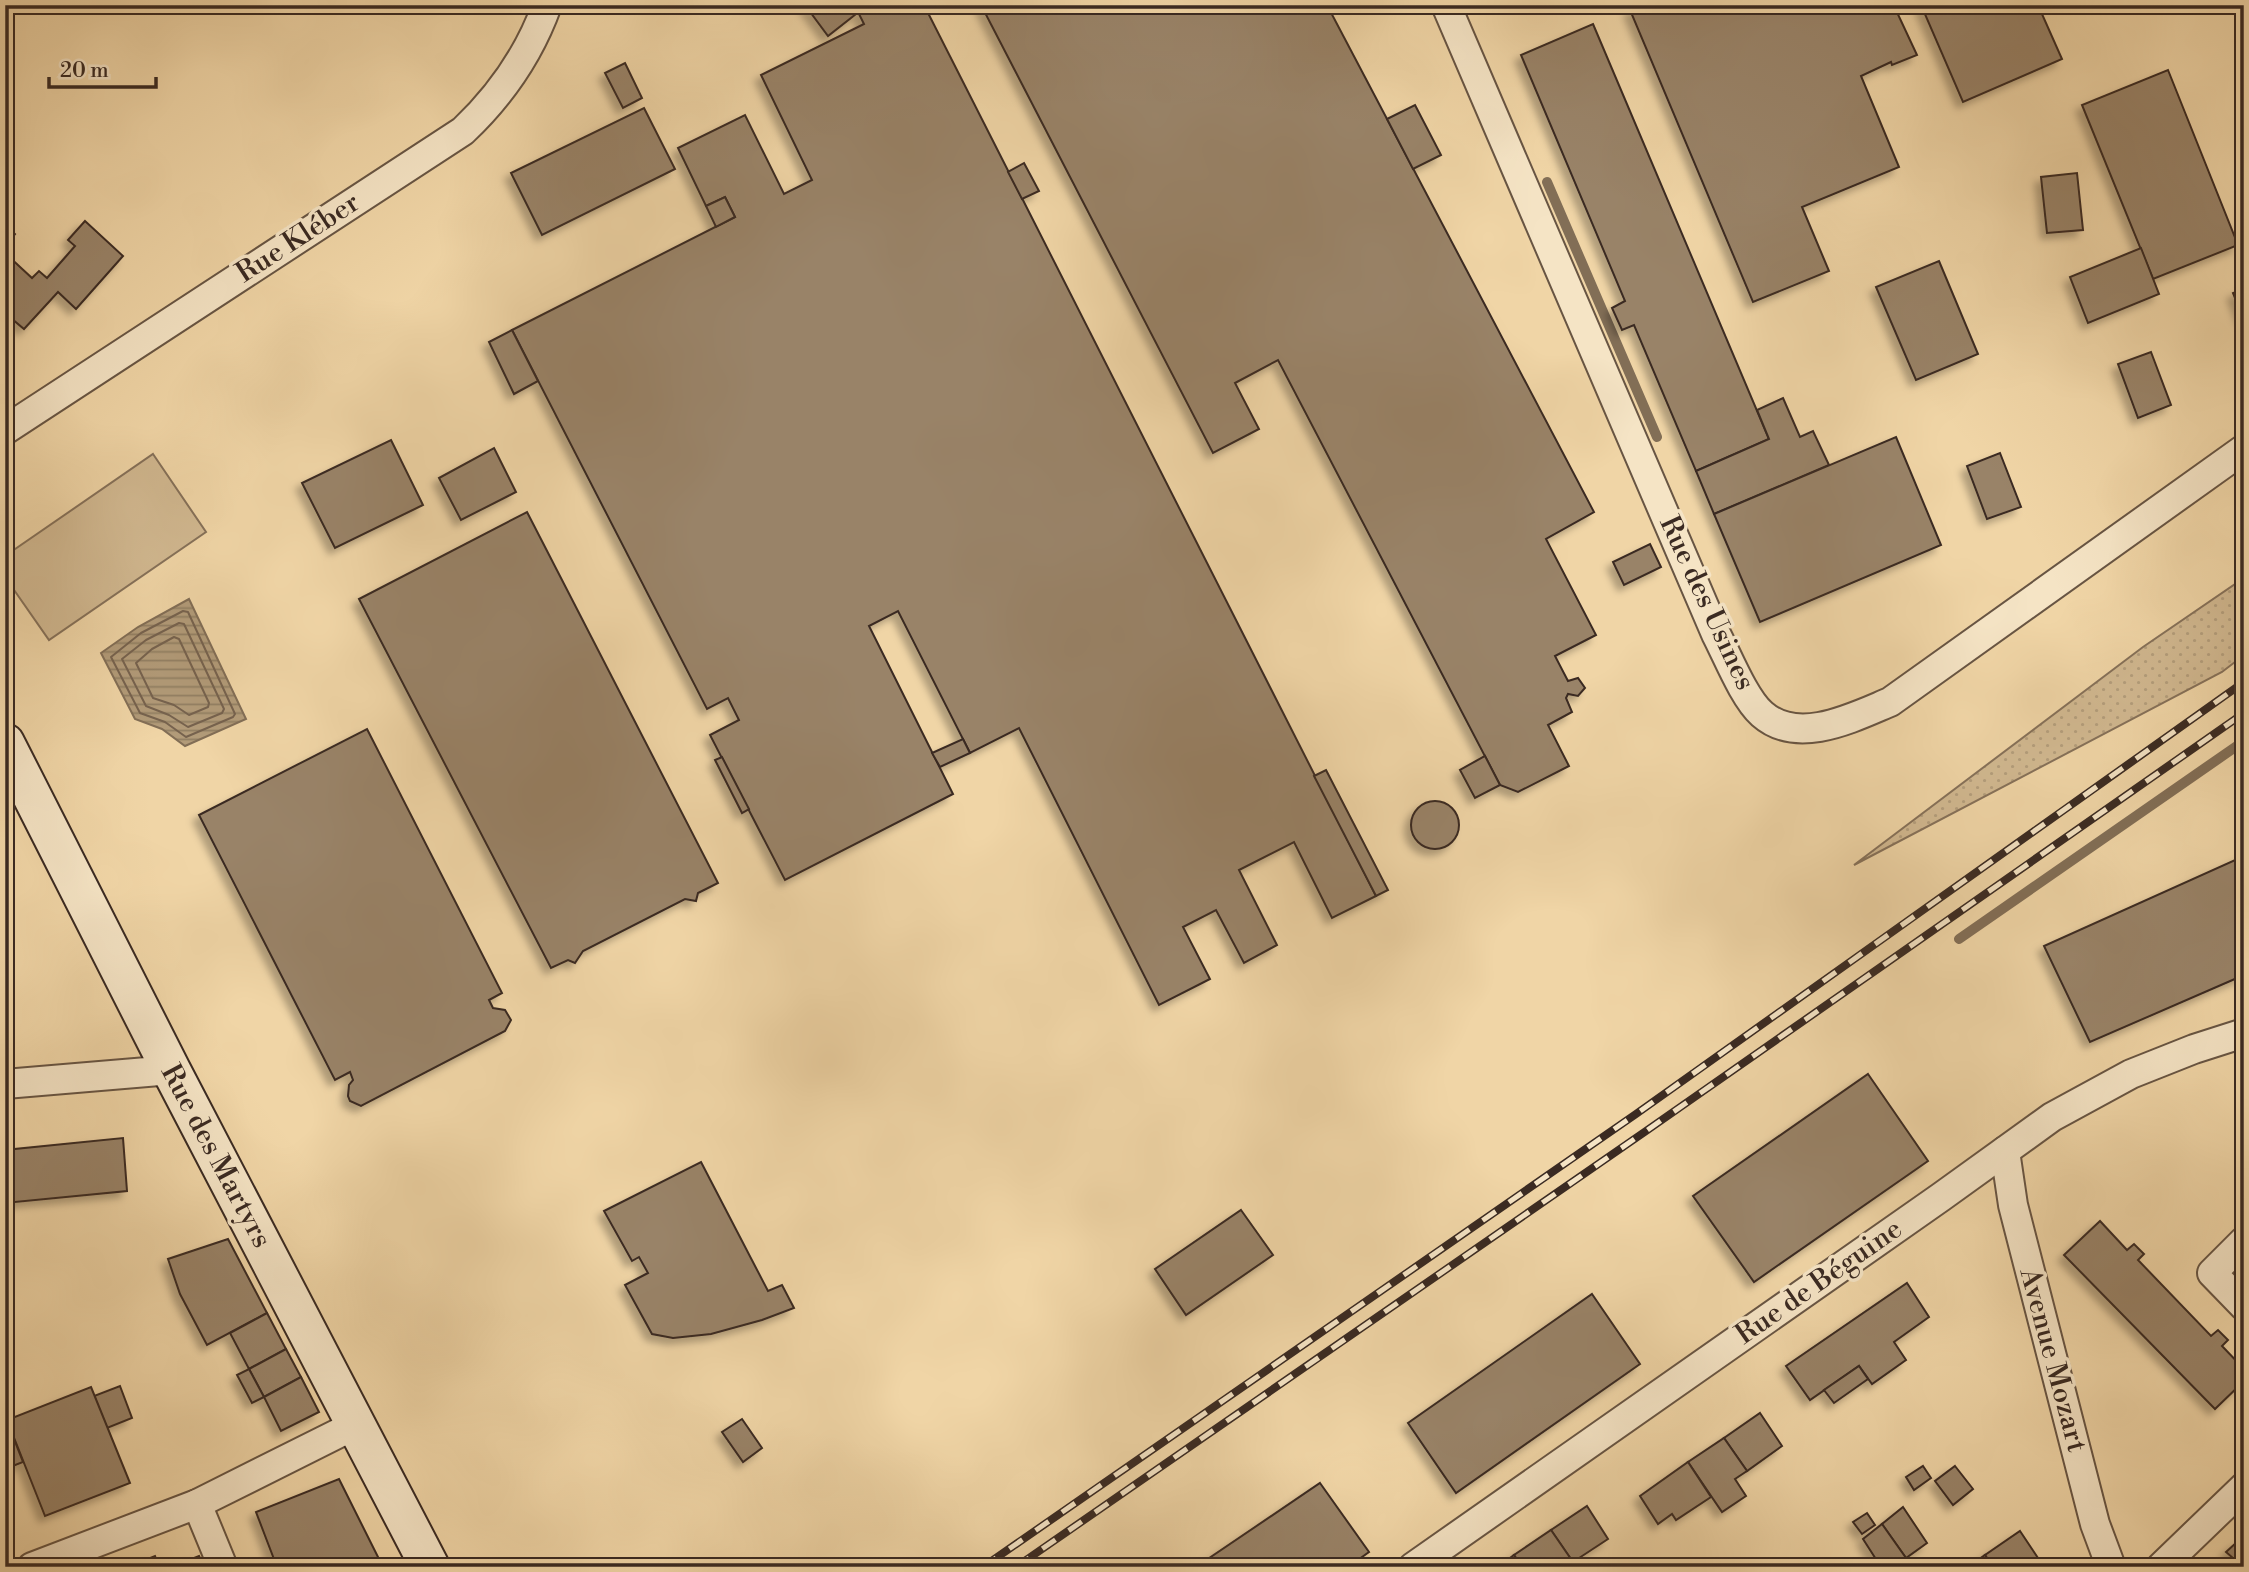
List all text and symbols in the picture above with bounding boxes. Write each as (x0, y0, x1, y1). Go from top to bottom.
scale bar (49, 46, 156, 90)
text: 20 m (60, 58, 109, 84)
street label: Rue Kléber (230, 185, 366, 291)
street label: Rue des Usines (1651, 510, 1763, 696)
street label: Rue des Martyrs (153, 1058, 279, 1254)
street label: Rue de Béguine (1729, 1212, 1909, 1352)
street label: Avenue Mozart (2011, 1263, 2094, 1456)

